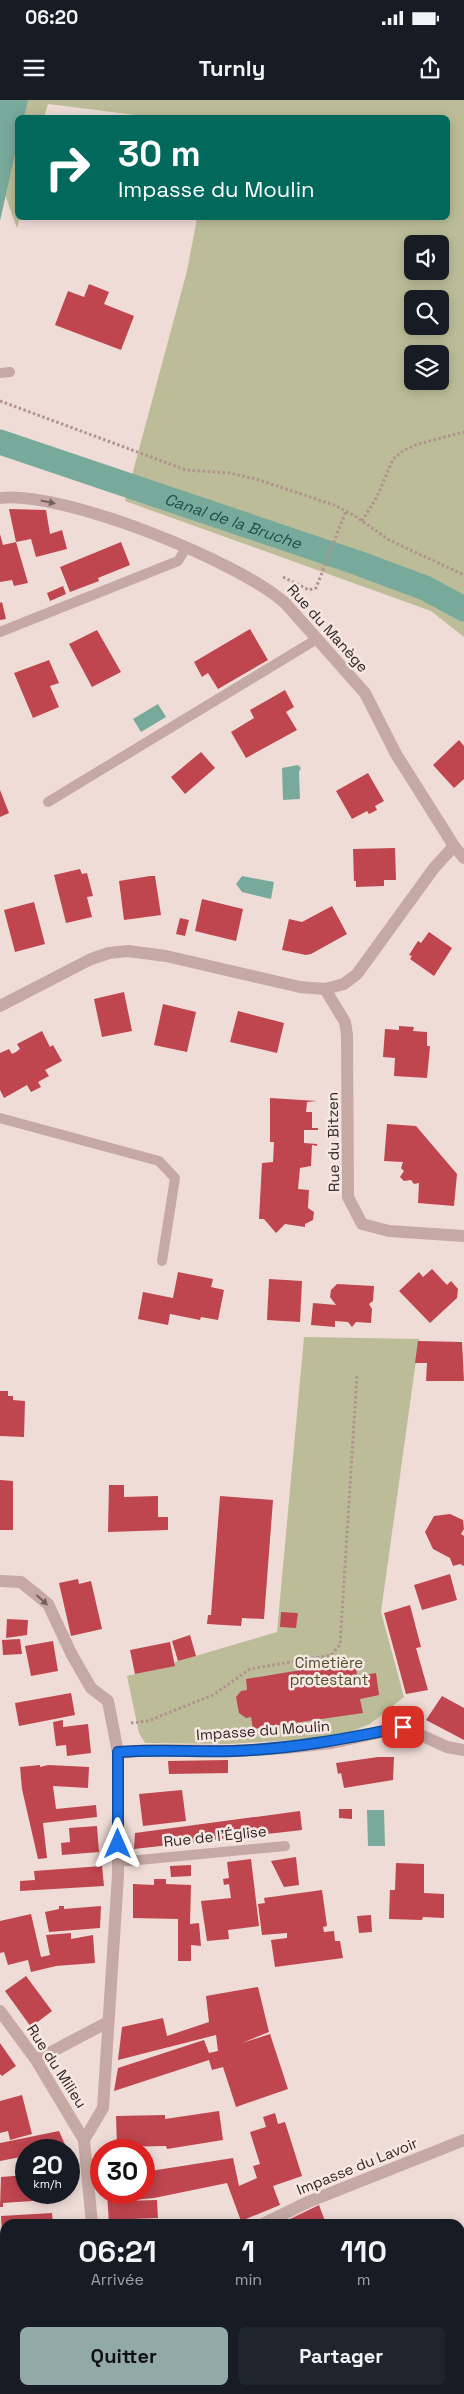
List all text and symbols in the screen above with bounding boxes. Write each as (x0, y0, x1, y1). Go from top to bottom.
text: 06:20 (25, 5, 78, 30)
icon: menu (20, 54, 48, 82)
text: Turnly (199, 54, 265, 82)
icon: share (416, 54, 444, 82)
text: 30 m (118, 132, 201, 176)
icon: right (35, 135, 100, 200)
text: Impasse du Moulin (118, 175, 315, 203)
map controls (404, 235, 449, 390)
button: sound (404, 235, 449, 280)
button: search (404, 290, 449, 335)
button: layers (404, 345, 449, 390)
water label: Canal de la Bruche (162, 488, 305, 554)
one-way arrow (41, 498, 56, 506)
street label: Rue du Manège (283, 580, 373, 676)
street label: Rue du Bitzen (323, 1092, 343, 1192)
one-way arrow (36, 1594, 49, 1605)
park label: Cimetière protestant (290, 1653, 368, 1689)
pin (382, 1706, 424, 1748)
icon: arrive (389, 1713, 417, 1741)
street label: Impasse du Moulin (196, 1716, 330, 1744)
position arrow (91, 1817, 143, 1869)
street label: Rue de l'Église (163, 1821, 268, 1851)
street label: Rue du Milieu (23, 2021, 91, 2111)
street label: Impasse du Lavoir (294, 2133, 421, 2199)
speed limit sign: 30 (90, 2139, 155, 2204)
text: 20 (32, 2149, 63, 2181)
text: km/h (33, 2176, 62, 2192)
text: 06:21 (78, 2232, 156, 2271)
text: 1 (242, 2232, 255, 2271)
text: 110 (340, 2232, 387, 2271)
text: Arrivée (91, 2269, 144, 2290)
text: min (235, 2269, 262, 2290)
text: m (357, 2269, 370, 2290)
button: Quitter (20, 2327, 228, 2385)
button: Partager (238, 2327, 445, 2385)

